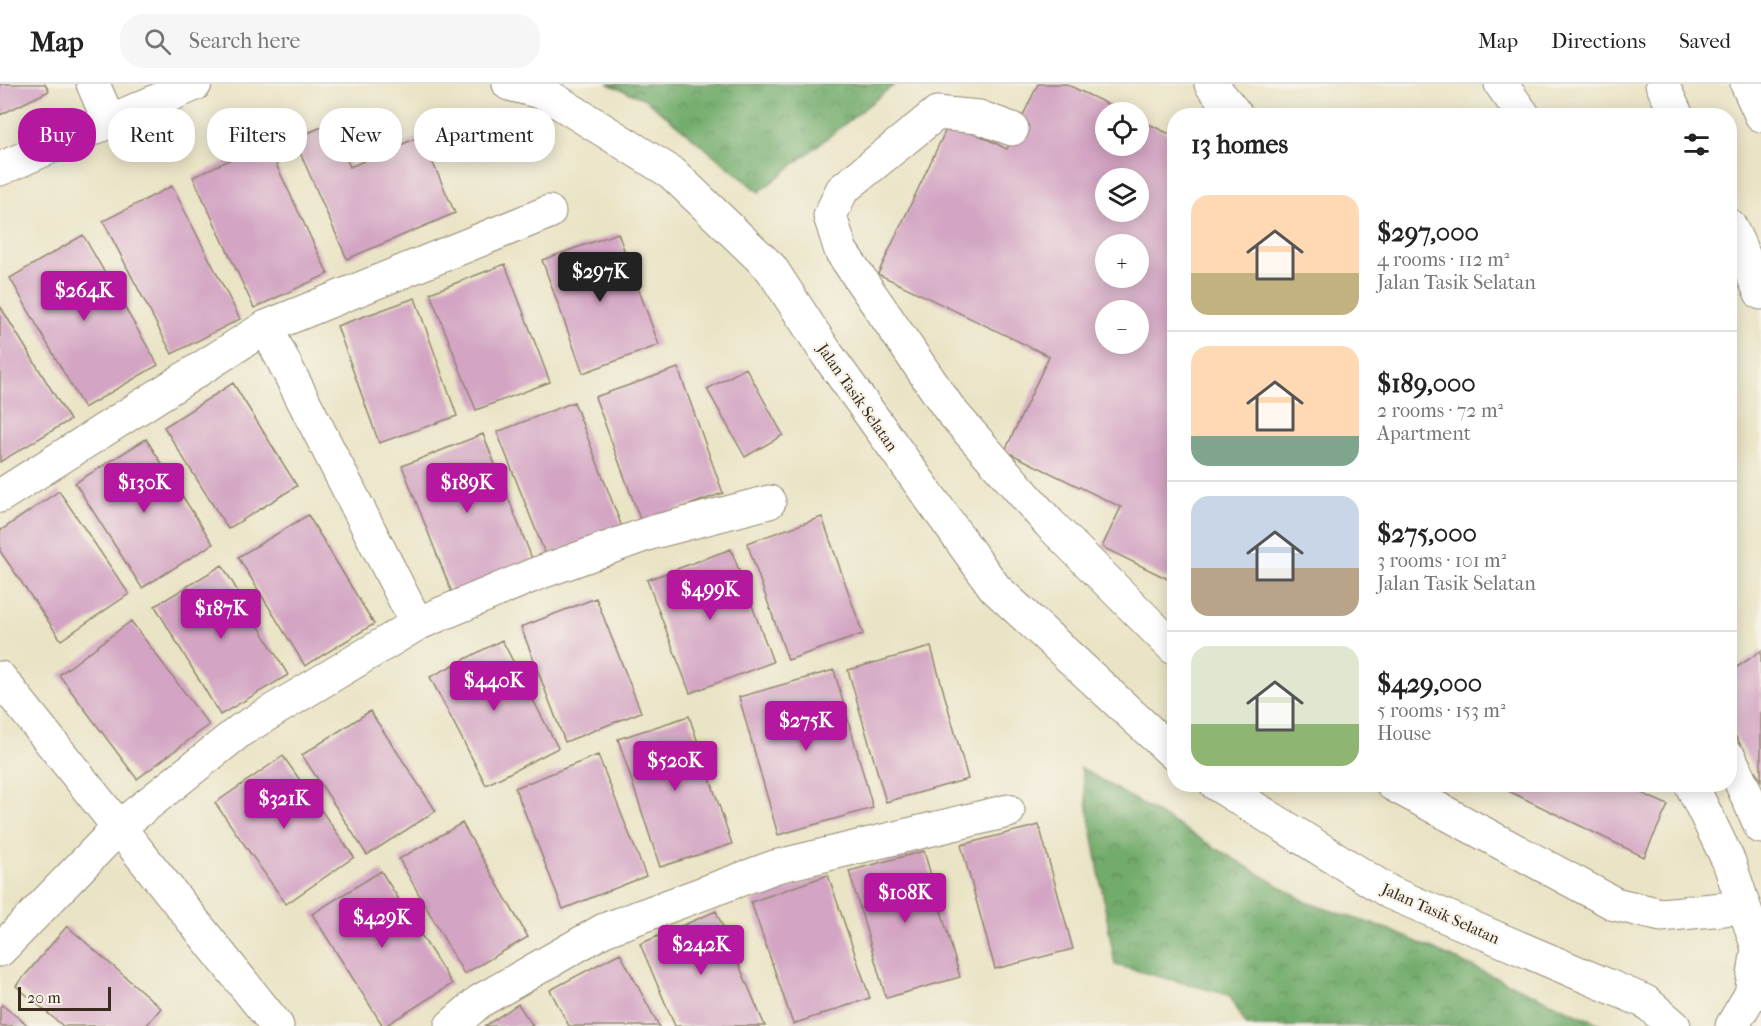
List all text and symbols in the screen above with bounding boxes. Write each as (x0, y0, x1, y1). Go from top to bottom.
search box (120, 14, 540, 68)
text: Map (30, 25, 84, 58)
icon: search (141, 25, 174, 58)
text: Search here (189, 28, 300, 54)
text: Map (1478, 29, 1518, 53)
text: Directions (1551, 29, 1646, 53)
text: Saved (1679, 29, 1731, 53)
map controls (1095, 102, 1149, 354)
button: locate (1095, 102, 1149, 156)
chip: Buy (18, 108, 96, 162)
chip: Rent (108, 108, 195, 162)
chip: Filters (207, 108, 307, 162)
chip: New (319, 108, 402, 162)
chip: Apartment (414, 108, 555, 162)
icon: filters (1680, 128, 1713, 161)
text: 13 homes (1191, 129, 1288, 160)
button: layers (1095, 168, 1149, 222)
text: $297,000 (1377, 217, 1479, 248)
icon: home (1239, 219, 1311, 291)
button: + (1095, 234, 1149, 288)
text: 4 rooms · 112 m² (1377, 248, 1509, 271)
pin: $297K (558, 252, 642, 303)
text: $297K (572, 260, 628, 283)
pin: $264K (42, 271, 126, 322)
text: Jalan Tasik Selatan (1377, 271, 1536, 294)
text: $264K (55, 279, 113, 302)
button: − (1095, 300, 1149, 354)
street label: Jalan Tasik Selatan (812, 338, 902, 455)
text: $189,000 (1377, 368, 1476, 399)
icon: home (1239, 370, 1311, 442)
text: 2 rooms · 72 m² (1377, 399, 1503, 422)
text: Apartment (1377, 422, 1471, 445)
pin: $130K (102, 463, 186, 514)
pin: $189K (425, 463, 509, 514)
text: $130K (118, 471, 170, 494)
text: $189K (440, 471, 494, 494)
text: $275,000 (1377, 518, 1477, 549)
icon: home (1239, 520, 1311, 592)
text: 3 rooms · 101 m² (1377, 549, 1506, 572)
pin: $499K (668, 570, 752, 621)
text: Jalan Tasik Selatan (1377, 572, 1536, 595)
text: $499K (681, 578, 739, 601)
pin: $187K (179, 589, 263, 640)
text: $187K (195, 597, 247, 620)
pin: $440K (452, 661, 536, 712)
text: $429,000 (1377, 668, 1482, 699)
text: $440K (464, 669, 524, 692)
icon: home (1239, 670, 1311, 742)
text: 5 rooms · 153 m² (1377, 699, 1506, 722)
pin: $275K (764, 701, 848, 752)
text: $275K (779, 709, 833, 732)
text: House (1377, 722, 1431, 745)
pin: $520K (633, 741, 717, 792)
text: $520K (647, 749, 703, 772)
pin: $321K (242, 779, 326, 830)
text: $321K (258, 787, 310, 810)
pin: $108K (863, 873, 947, 924)
street label: Jalan Tasik Selatan (1377, 878, 1503, 948)
text: $108K (878, 881, 932, 904)
pin: $429K (340, 898, 424, 949)
text: $429K (353, 906, 411, 929)
pin: $242K (659, 925, 743, 976)
text: $242K (672, 933, 730, 956)
scale bar (18, 984, 111, 1012)
text: 20 m (27, 988, 61, 1007)

